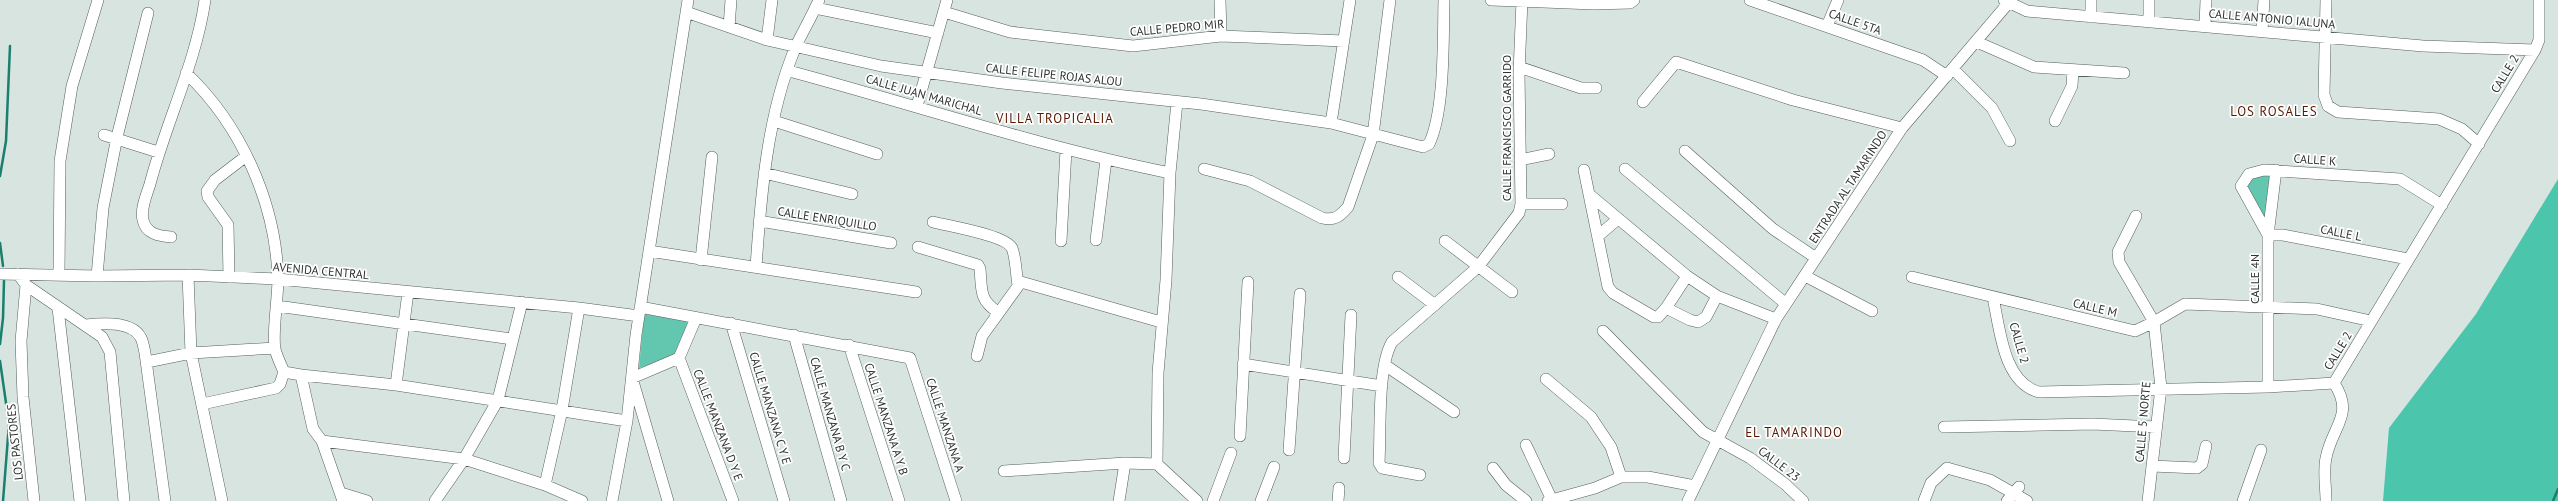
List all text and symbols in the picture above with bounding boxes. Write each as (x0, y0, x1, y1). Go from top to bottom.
street label: CALLE 5TA (1827, 5, 1884, 38)
street label: CALLE ANTONIO IALUNA (2208, 5, 2336, 32)
street label: CALLE PEDRO MIR (1129, 16, 1225, 39)
street label: CALLE 2 (2487, 52, 2522, 96)
street label: CALLE FRANCISCO GARRIDO (1499, 55, 1514, 201)
street label: CALLE FELIPE ROJAS ALOU (985, 60, 1123, 89)
street label: CALLE JUAN MARICHAL (864, 71, 984, 118)
district label: LOS ROSALES (2230, 103, 2318, 120)
district label: VILLA TROPICALIA (995, 110, 1114, 127)
street label: ENTRADA AL TAMARINDO (1805, 127, 1890, 246)
street label: CALLE K (2293, 151, 2337, 168)
street label: CALLE ENRIQUILLO (776, 203, 878, 234)
street label: CALLE L (2319, 221, 2363, 244)
street label: CALLE 4N (2247, 254, 2262, 304)
street label: AVENIDA CENTRAL (272, 259, 370, 282)
street label: CALLE M (2071, 295, 2119, 320)
street label: CALLE 2 (2006, 321, 2032, 365)
street label: CALLE 2 (2320, 329, 2355, 373)
street label: CALLE MANZANA C Y E (746, 350, 795, 466)
street label: CALLE MANZANA B Y C (807, 355, 854, 473)
street label: CALLE MANZANA A Y B (861, 361, 912, 477)
street label: CALLE MANZANA D Y E (690, 367, 747, 483)
street label: CALLE MANZANA A (923, 376, 968, 474)
street label: CALLE 5 NORTE (2131, 381, 2154, 463)
street label: LOS PASTORES (3, 403, 26, 481)
district label: EL TAMARINDO (1745, 424, 1843, 441)
street label: CALLE 23 (1755, 443, 1803, 484)

